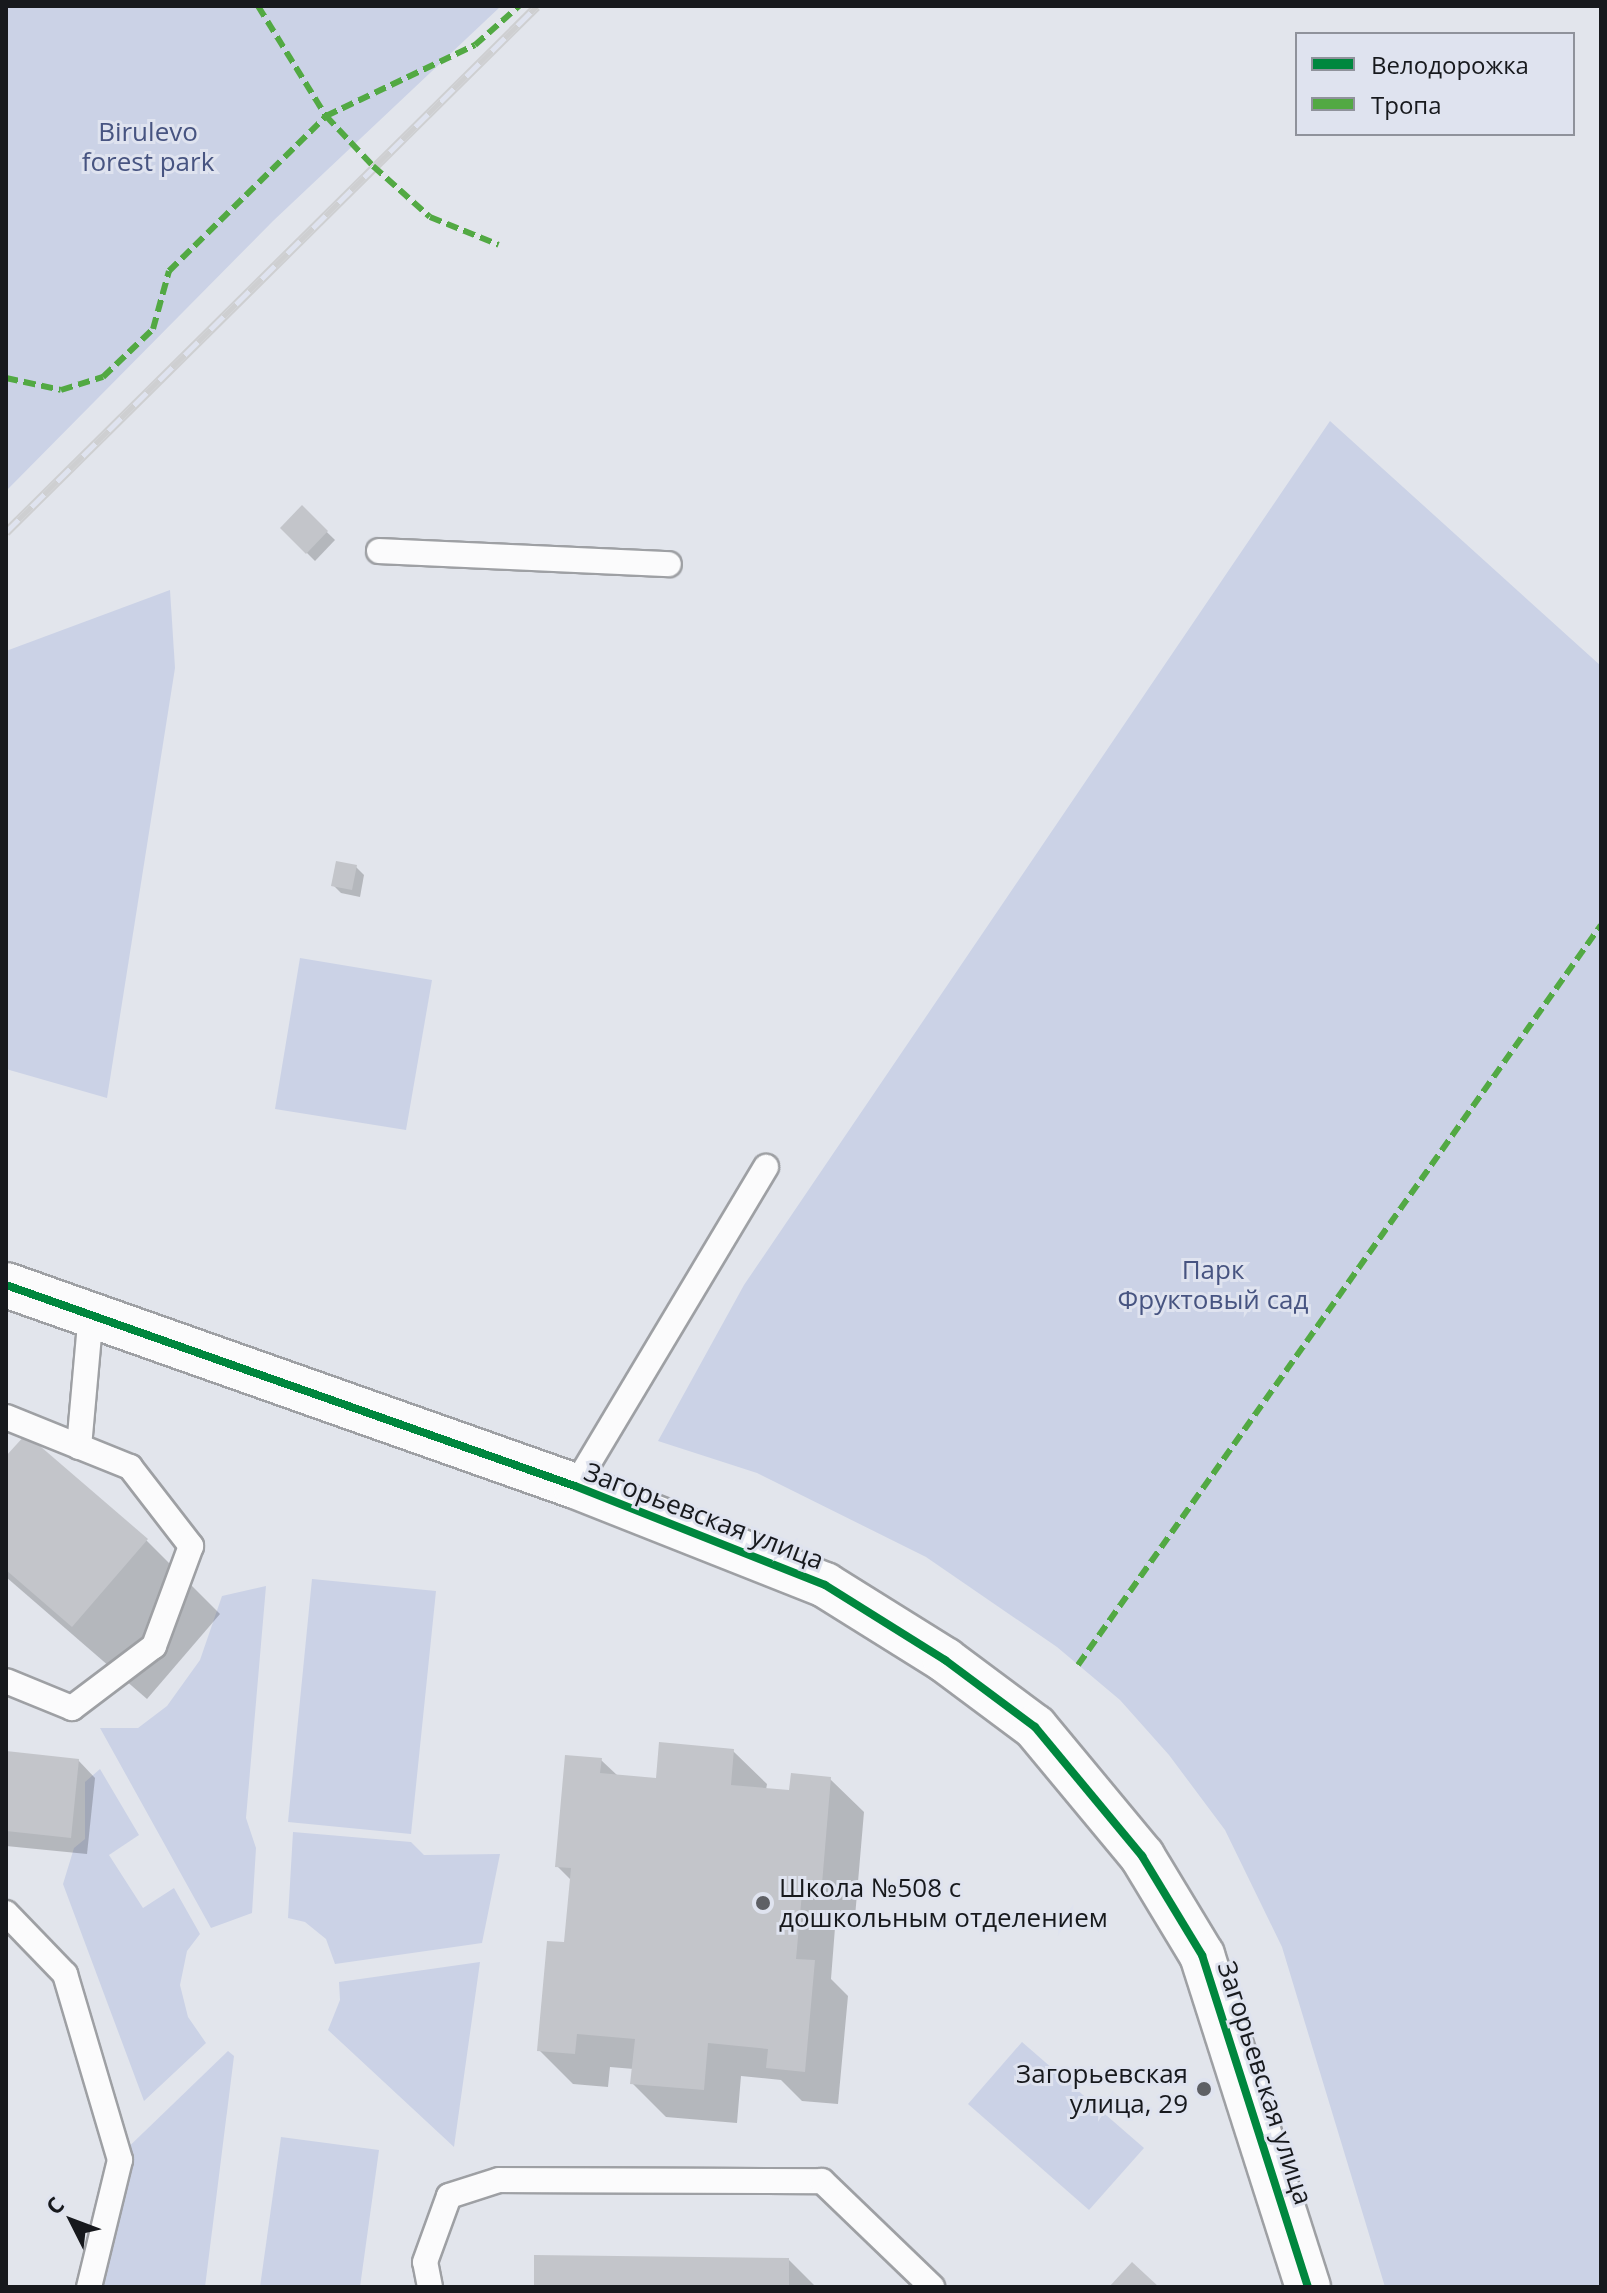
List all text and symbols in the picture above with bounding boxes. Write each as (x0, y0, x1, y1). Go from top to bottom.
legend (1295, 32, 1575, 136)
text: Велодорожка (1371, 48, 1529, 81)
text: Тропа (1371, 88, 1442, 121)
park label: Birulevo forest park (82, 116, 214, 178)
park label: Парк Фруктовый сад (1118, 1254, 1308, 1316)
street label: Загорьевская улица (580, 1456, 828, 1576)
place label: Школа №508 с дошкольным отделением (779, 1872, 1108, 1934)
marker: Школа №508 с дошкольным отделением (754, 1894, 772, 1912)
street label: Загорьевская улица (1211, 1957, 1319, 2209)
place label: Загорьевская улица, 29 (1016, 2058, 1188, 2120)
marker: Загорьевская улица, 29 (1195, 2080, 1213, 2098)
north arrow (32, 2181, 112, 2261)
text: С (38, 2190, 70, 2220)

